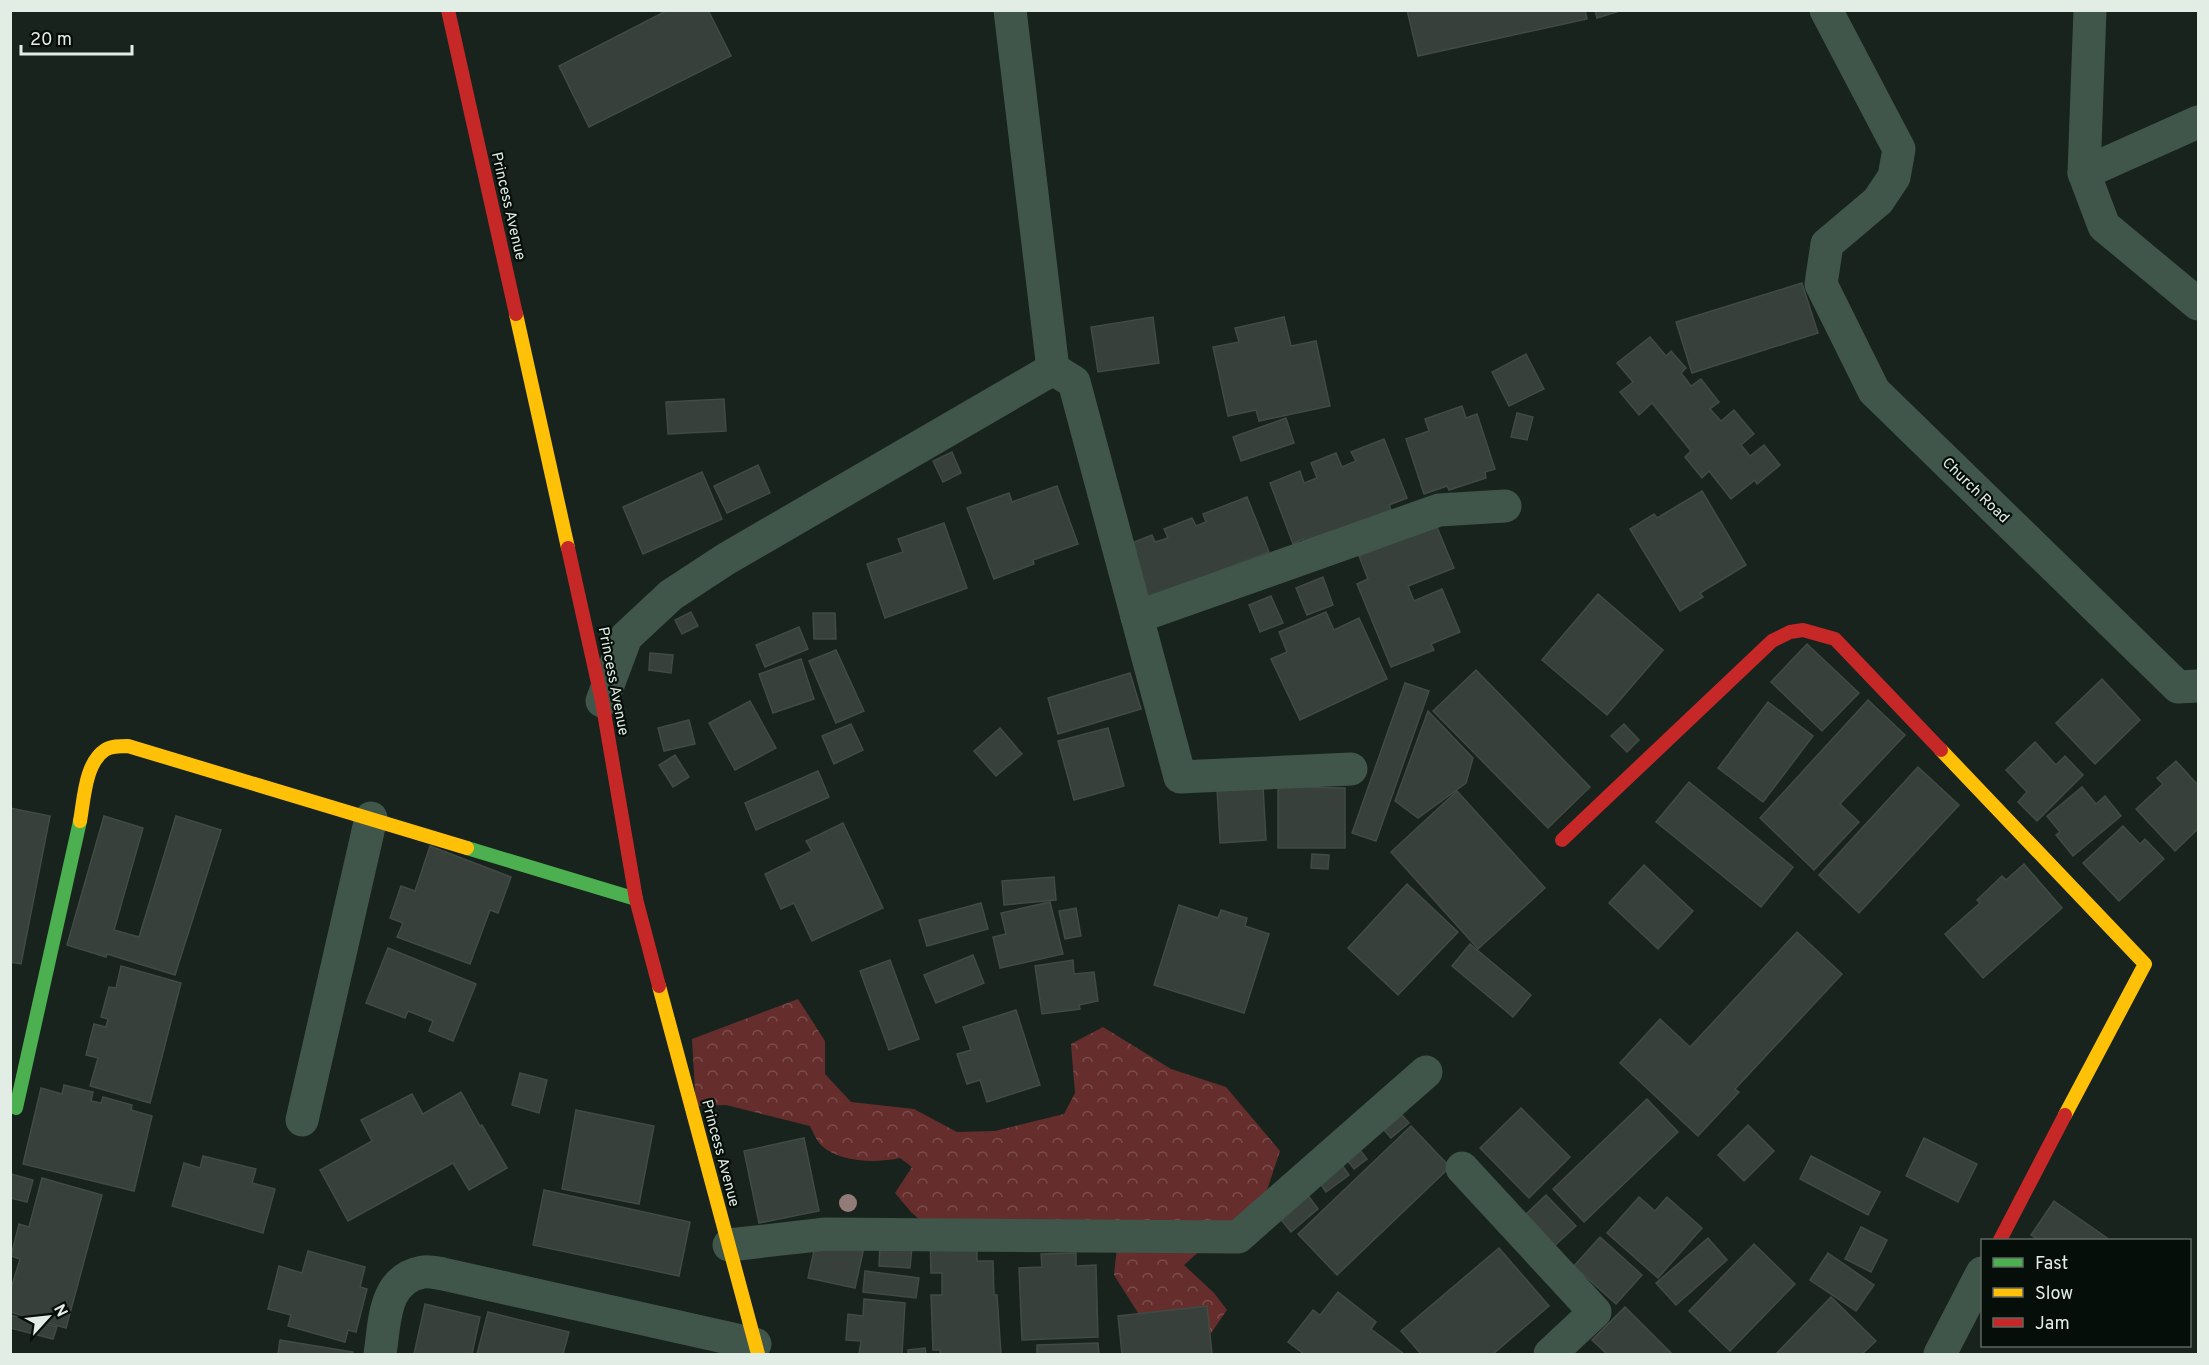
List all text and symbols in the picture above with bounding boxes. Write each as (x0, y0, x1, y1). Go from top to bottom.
scale bar (21, 18, 132, 56)
text: 20 m (30, 29, 72, 52)
street label: Princess Avenue (486, 150, 529, 262)
street label: Church Road (1937, 454, 2013, 528)
street label: Princess Avenue (593, 625, 632, 737)
street label: Princess Avenue (696, 1098, 743, 1209)
legend (1981, 1239, 2191, 1347)
text: Fast (2035, 1253, 2068, 1276)
text: Slow (2035, 1283, 2073, 1306)
north arrow (18, 1287, 78, 1347)
text: N (48, 1301, 71, 1321)
text: Jam (2035, 1313, 2070, 1336)

